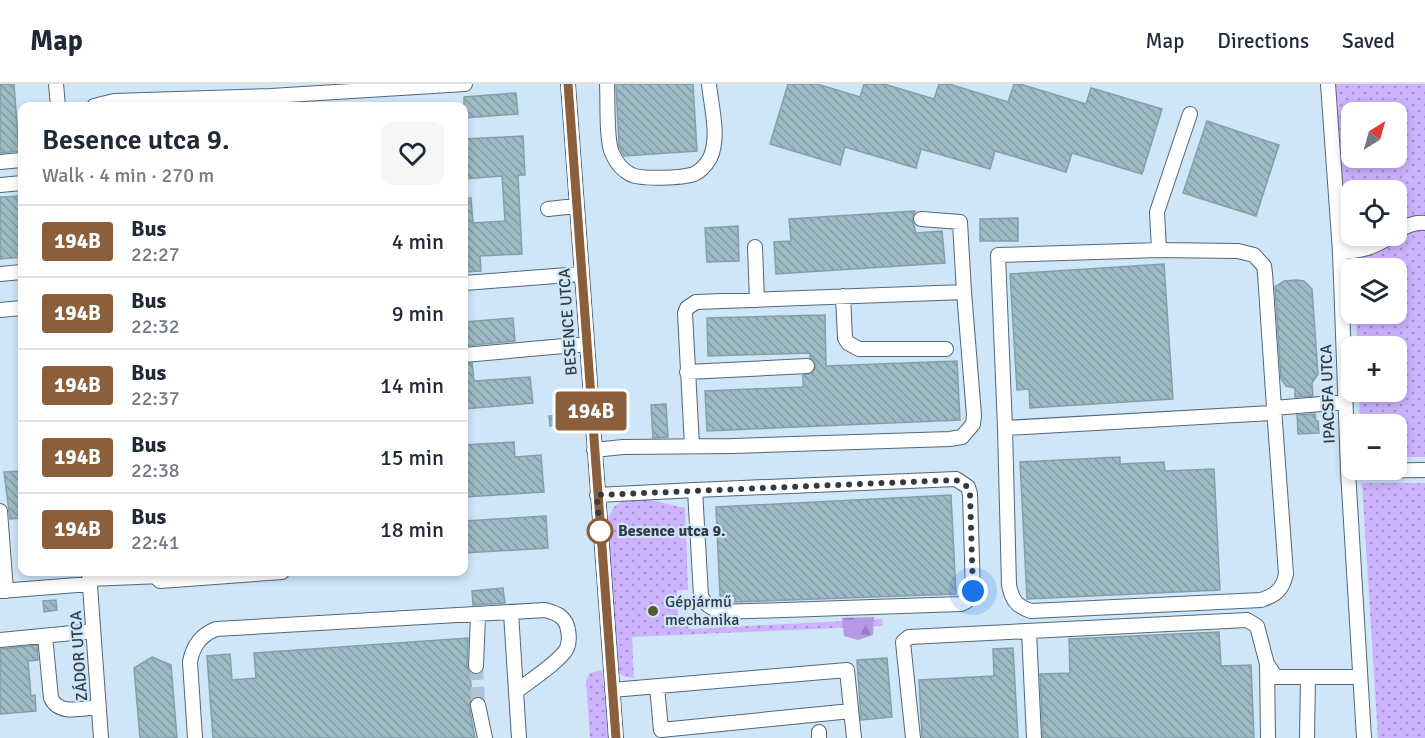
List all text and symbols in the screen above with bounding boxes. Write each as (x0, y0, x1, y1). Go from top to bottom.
text: Map (30, 24, 83, 58)
text: Map (1146, 28, 1184, 54)
text: Directions (1217, 28, 1309, 54)
text: Saved (1342, 28, 1395, 54)
north arrow (1341, 102, 1407, 168)
map controls (1341, 102, 1407, 480)
button: heart (381, 122, 444, 185)
text: Besence utca 9. (42, 123, 230, 157)
text: Walk · 4 min · 270 m (42, 163, 214, 188)
button: locate (1341, 180, 1407, 246)
text: Bus (131, 215, 166, 242)
text: 194B (54, 228, 101, 254)
text: 4 min (392, 228, 444, 255)
text: 22:27 (131, 242, 180, 267)
button: layers (1341, 258, 1407, 324)
street label: BESENCE UTCA (554, 268, 582, 376)
text: Bus (131, 287, 166, 314)
text: 194B (54, 300, 101, 326)
text: 9 min (392, 300, 444, 327)
text: 22:32 (131, 314, 180, 339)
button: + (1341, 336, 1407, 402)
street label: IPACSFA UTCA (1316, 344, 1340, 444)
text: Bus (131, 359, 166, 386)
text: 194B (54, 372, 101, 398)
text: 14 min (380, 372, 444, 399)
text: 22:37 (131, 386, 180, 411)
line badge: 194B (549, 392, 633, 430)
text: 194B (568, 398, 614, 424)
button: − (1341, 414, 1407, 480)
text: Bus (131, 431, 166, 458)
text: 194B (54, 444, 101, 470)
text: 15 min (380, 444, 444, 471)
text: 22:38 (131, 458, 180, 483)
text: Bus (131, 503, 166, 530)
text: 194B (54, 516, 101, 542)
text: 18 min (380, 516, 444, 543)
marker: Besence utca 9. (587, 518, 613, 544)
place label: Besence utca 9. (618, 521, 726, 541)
text: 22:41 (131, 530, 180, 555)
your location (958, 576, 988, 606)
place label: Gépjármű mechanika (665, 592, 739, 630)
marker: Gépjármű mechanika (646, 604, 660, 618)
street label: ZÁDOR UTCA (66, 610, 92, 702)

